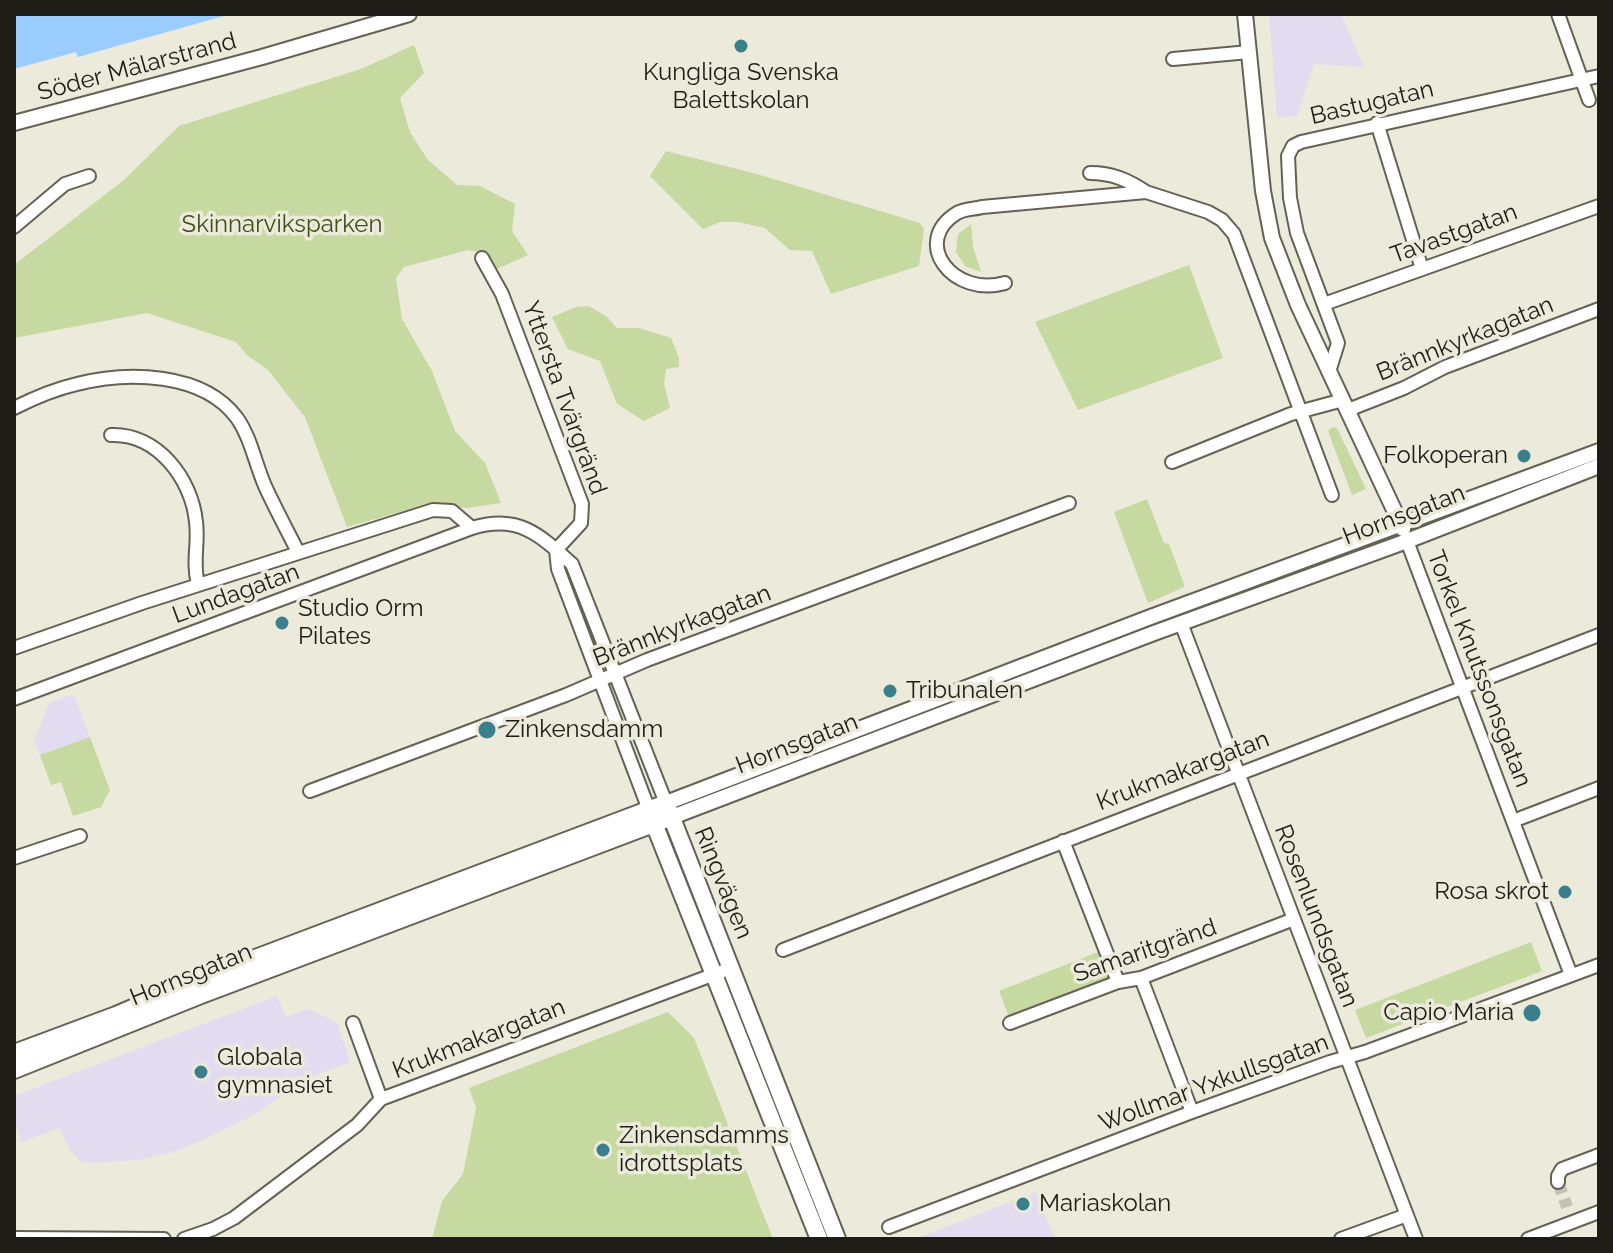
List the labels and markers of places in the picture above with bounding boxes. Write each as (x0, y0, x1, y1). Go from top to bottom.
marker: Kungliga Svenska Balettskolan (732, 37, 750, 55)
place label: Kungliga Svenska Balettskolan (643, 59, 839, 115)
place label: Folkoperan (1383, 442, 1508, 470)
marker: Folkoperan (1515, 447, 1533, 465)
place label: Studio Orm Pilates (298, 595, 424, 651)
marker: Studio Orm Pilates (273, 614, 291, 632)
place label: Tribunalen (906, 677, 1023, 705)
marker: Tribunalen (881, 682, 899, 700)
place label: Zinkensdamm (505, 716, 663, 744)
marker: Zinkensdamm (476, 719, 498, 741)
place label: Rosa skrot (1434, 878, 1549, 906)
marker: Rosa skrot (1556, 883, 1574, 901)
place label: Capio Maria (1383, 999, 1514, 1027)
marker: Capio Maria (1521, 1002, 1543, 1024)
place label: Globala gymnasiet (217, 1044, 333, 1100)
marker: Globala gymnasiet (192, 1063, 210, 1081)
place label: Zinkensdamms idrottsplats (619, 1122, 789, 1178)
marker: Zinkensdamms idrottsplats (594, 1141, 612, 1159)
place label: Mariaskolan (1039, 1190, 1171, 1218)
marker: Mariaskolan (1014, 1195, 1032, 1213)

